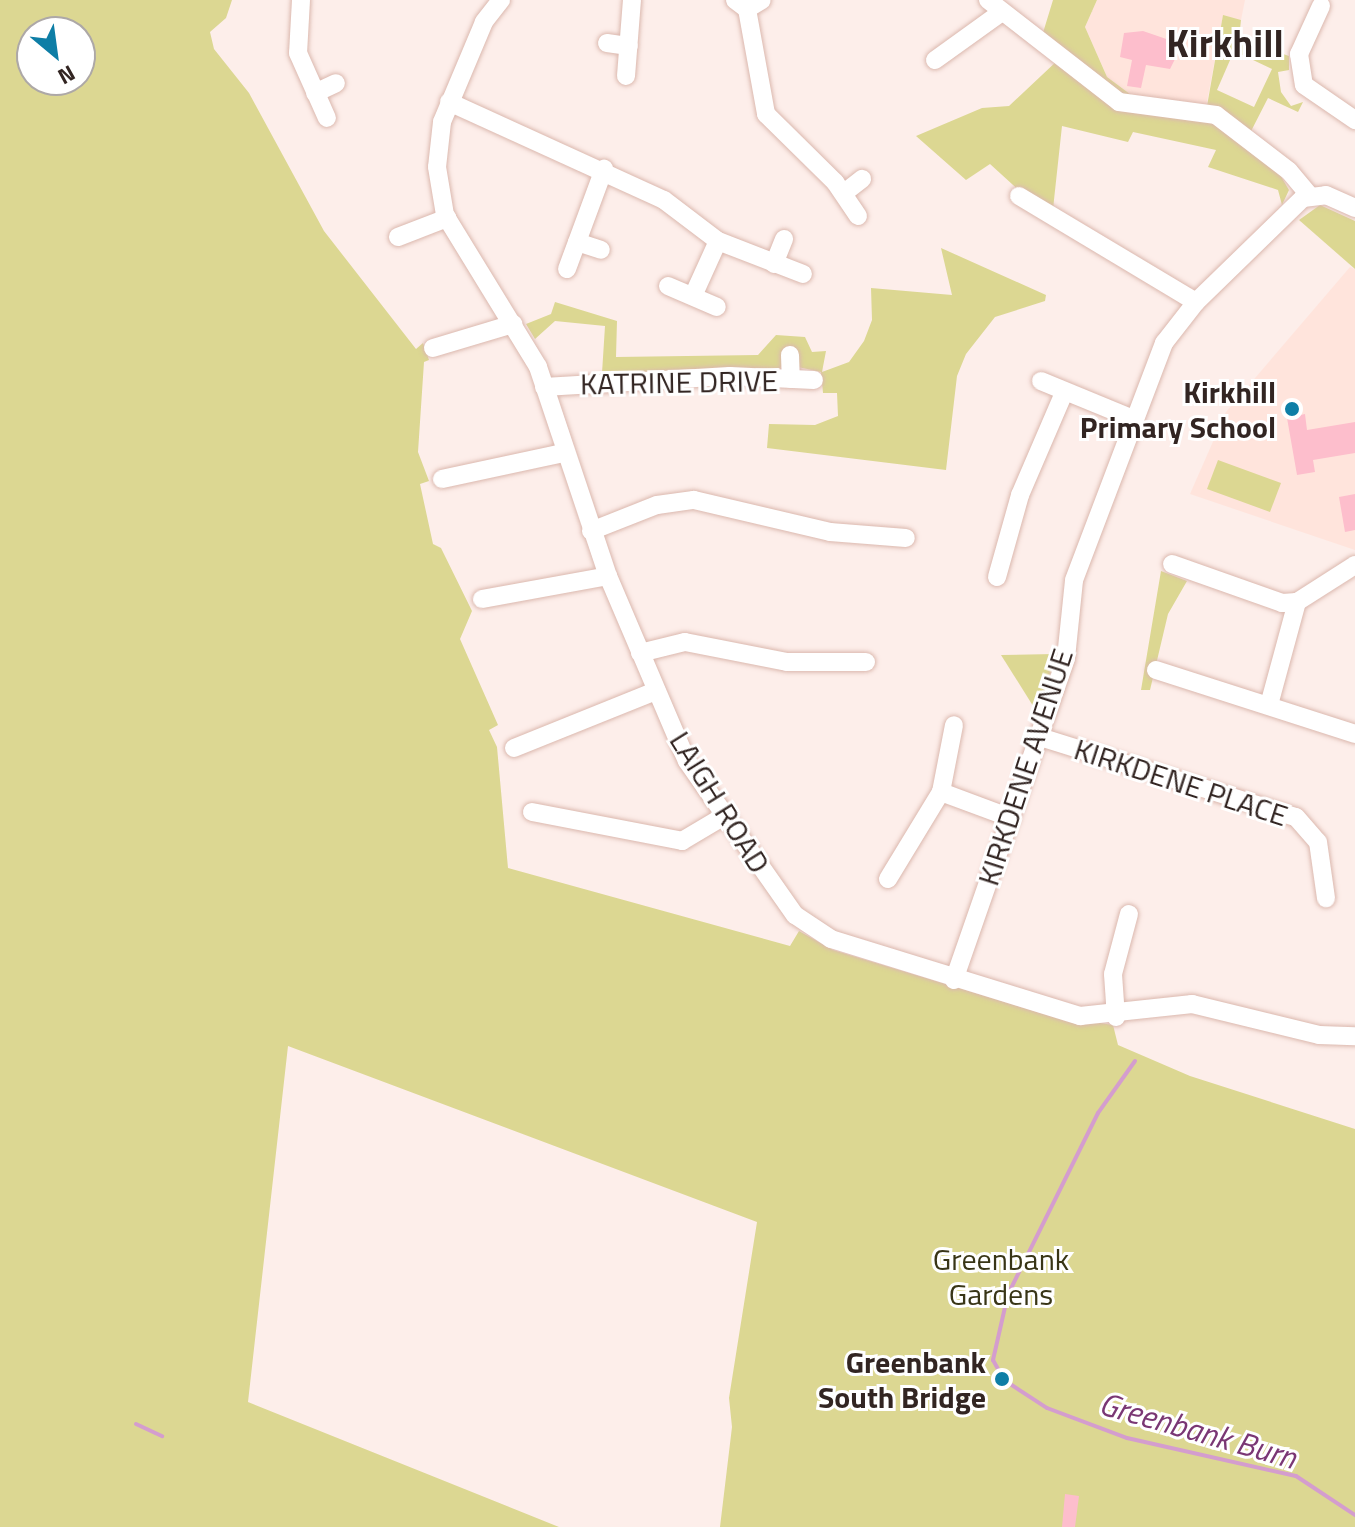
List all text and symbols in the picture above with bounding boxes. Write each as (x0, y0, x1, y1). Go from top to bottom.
north arrow (16, 16, 96, 96)
district label: Kirkhill (1166, 21, 1284, 67)
text: N (52, 57, 82, 94)
street label: KATRINE DRIVE (580, 362, 778, 402)
place label: Kirkhill Primary School (1080, 374, 1276, 444)
marker: Kirkhill Primary School (1283, 400, 1301, 418)
street label: KIRKDENE AVENUE (970, 644, 1080, 890)
street label: LAIGH ROAD (662, 725, 778, 879)
street label: KIRKDENE PLACE (1070, 731, 1292, 833)
park label: Greenbank Gardens (933, 1241, 1069, 1312)
place label: Greenbank South Bridge (818, 1344, 986, 1414)
marker: Greenbank South Bridge (993, 1370, 1011, 1388)
water label: Greenbank Burn (1095, 1384, 1301, 1476)

